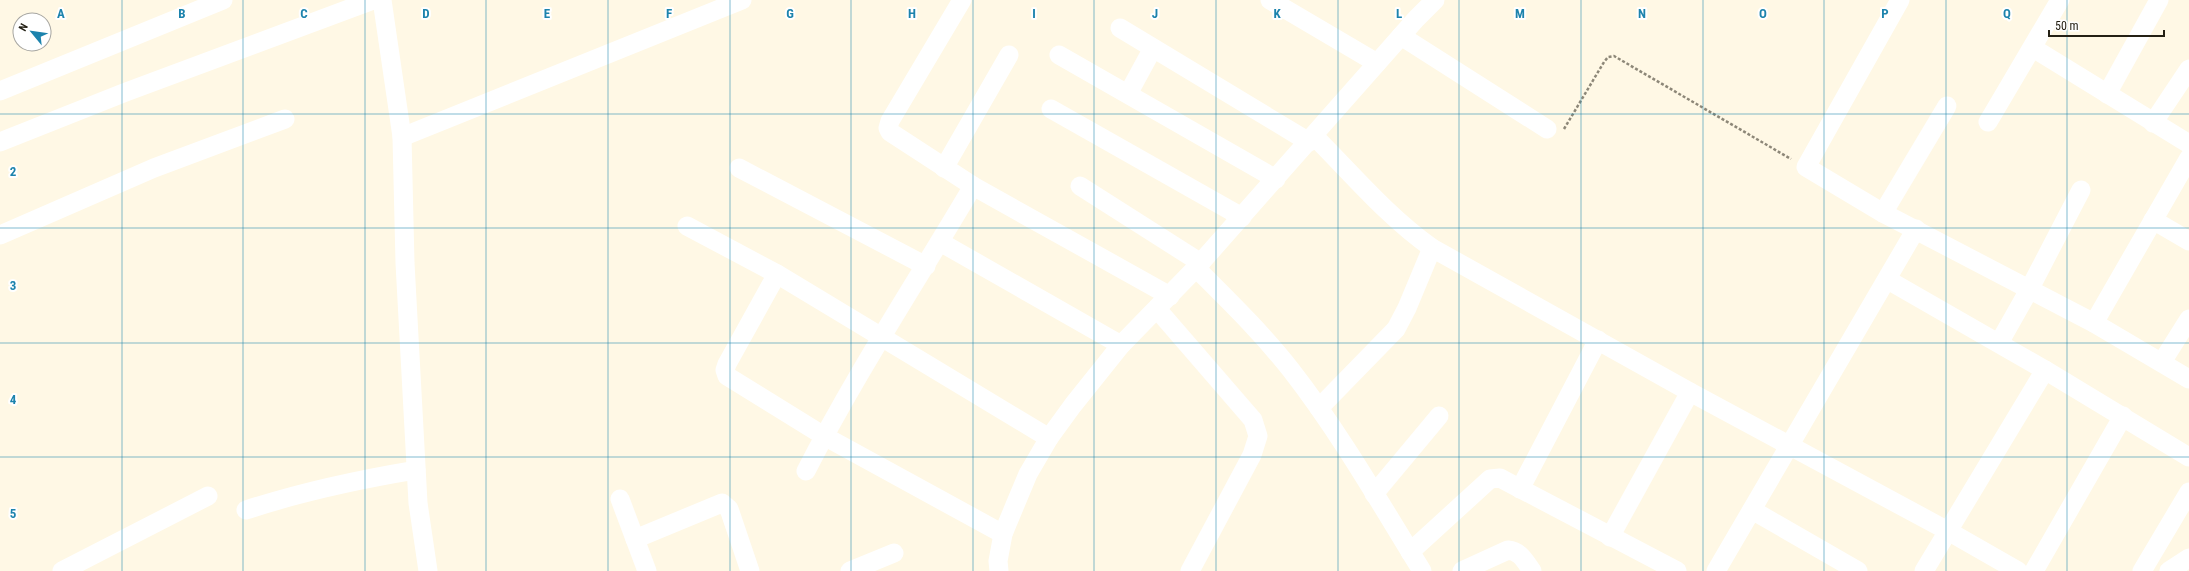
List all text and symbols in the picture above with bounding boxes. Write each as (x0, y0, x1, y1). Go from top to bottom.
text: A (57, 6, 65, 21)
text: B (178, 6, 186, 21)
text: C (300, 6, 308, 21)
text: D (422, 6, 430, 21)
text: E (544, 6, 551, 21)
text: F (666, 6, 672, 21)
text: G (786, 6, 794, 21)
text: H (908, 6, 916, 21)
text: I (1032, 6, 1036, 21)
text: J (1152, 6, 1158, 21)
text: K (1273, 6, 1281, 21)
text: L (1396, 6, 1402, 21)
text: M (1515, 6, 1525, 21)
text: N (1638, 6, 1646, 21)
text: O (1759, 6, 1767, 21)
text: P (1881, 6, 1889, 21)
text: Q (2003, 6, 2011, 21)
north arrow (12, 12, 52, 52)
scale bar (2049, 12, 2164, 38)
text: 50 m (2055, 19, 2079, 33)
text: N (16, 21, 31, 33)
text: 2 (10, 164, 17, 179)
text: 3 (10, 278, 16, 293)
text: 4 (10, 392, 17, 407)
text: 5 (10, 506, 17, 521)

